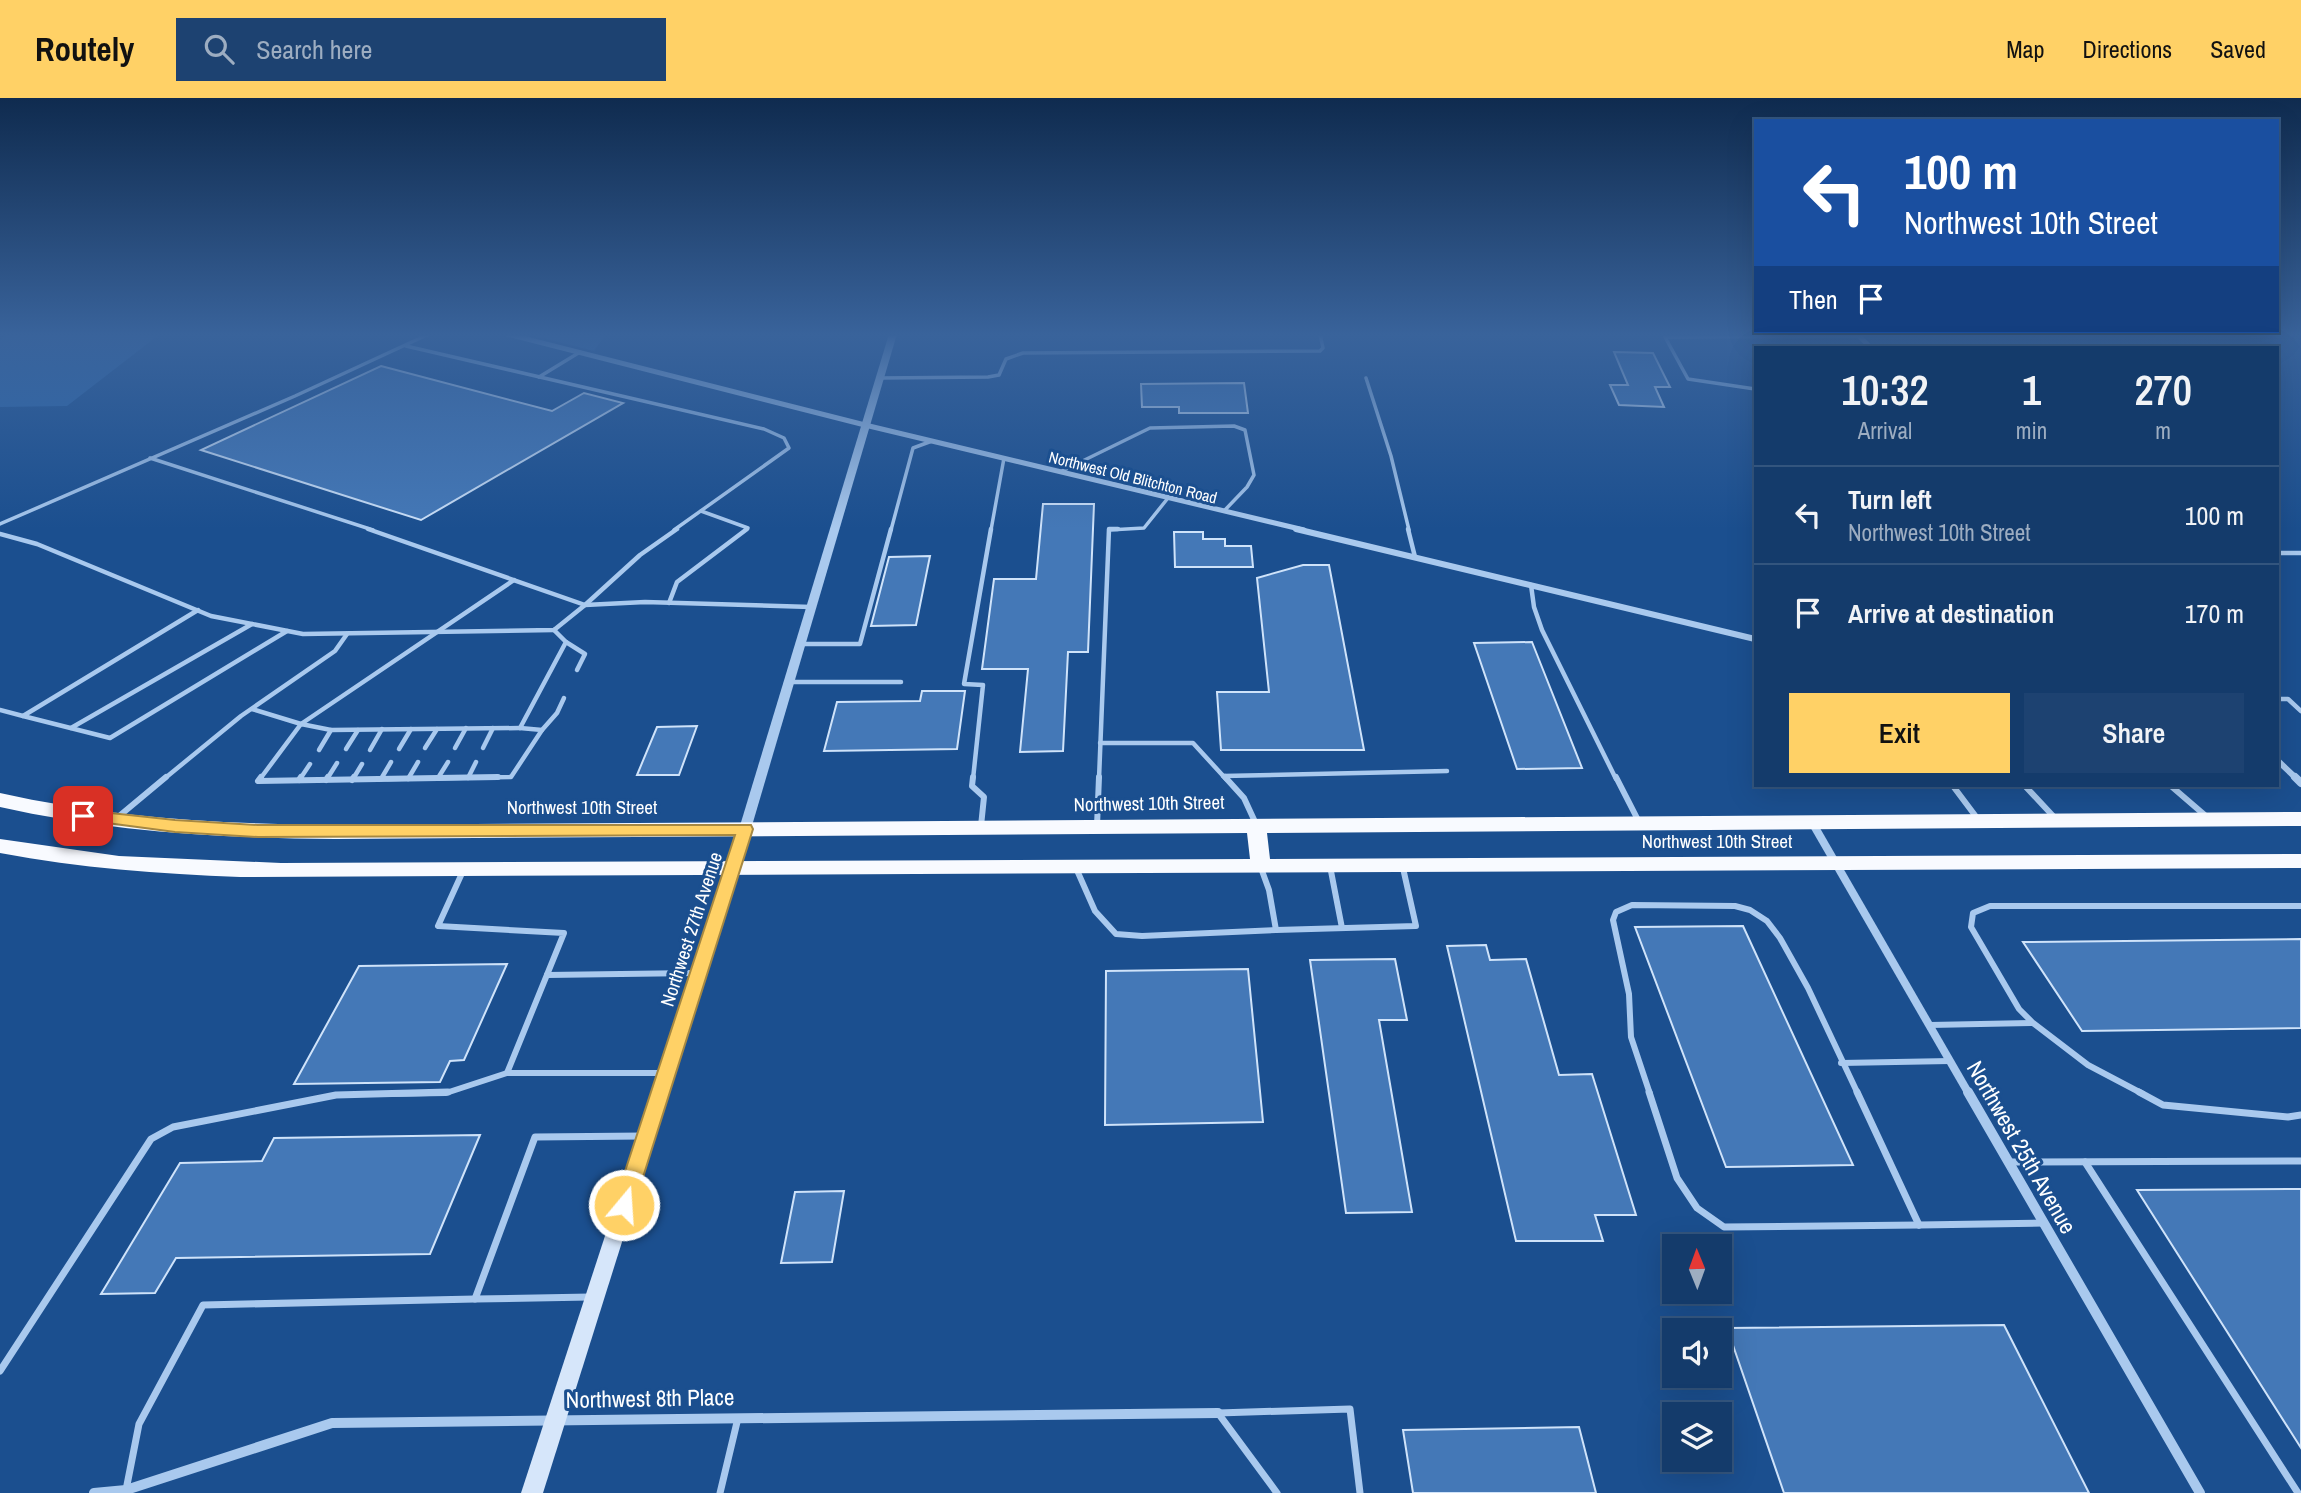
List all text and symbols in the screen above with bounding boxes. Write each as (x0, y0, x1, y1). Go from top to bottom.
search box (176, 18, 666, 81)
text: Routely (35, 27, 134, 71)
icon: search (200, 30, 238, 68)
text: Search here (256, 32, 372, 67)
text: Map (2006, 33, 2044, 65)
text: Directions (2082, 33, 2172, 65)
text: Saved (2210, 33, 2266, 65)
text: 100 m (1904, 138, 2018, 204)
icon: left (1789, 147, 1880, 238)
text: Northwest 10th Street (1904, 201, 2158, 244)
icon: arrive (1852, 280, 1890, 318)
text: Then (1789, 282, 1838, 317)
text: 10:32 (1841, 362, 1929, 418)
text: 1 (2022, 362, 2041, 418)
text: 270 (2134, 362, 2192, 418)
text: Arrival (1858, 415, 1912, 446)
text: min (2016, 415, 2047, 446)
text: m (2155, 415, 2171, 446)
street label: Northwest Old Blitchton Road (1046, 445, 1220, 509)
text: Turn left (1848, 482, 1932, 517)
icon: left (1789, 496, 1827, 534)
text: 100 m (2185, 498, 2244, 533)
text: Northwest 10th Street (1848, 517, 2030, 548)
icon: arrive (1789, 594, 1827, 632)
text: Arrive at destination (1848, 596, 2054, 631)
text: 170 m (2185, 596, 2244, 631)
button: Exit (1789, 693, 2010, 773)
button: Share (2024, 693, 2244, 773)
pin (53, 786, 113, 846)
street label: Northwest 10th Street (1073, 789, 1225, 817)
street label: Northwest 10th Street (507, 794, 658, 820)
icon: arrive (64, 797, 102, 835)
street label: Northwest 10th Street (1642, 828, 1793, 854)
street label: Northwest 27th Avenue (654, 848, 728, 1010)
street label: Northwest 25th Avenue (1960, 1055, 2084, 1239)
position arrow (587, 1168, 661, 1242)
north arrow (1662, 1234, 1732, 1304)
map controls (1662, 1234, 1732, 1472)
button: sound (1662, 1318, 1732, 1388)
street label: Northwest 8th Place (565, 1381, 735, 1415)
button: layers (1662, 1402, 1732, 1472)

